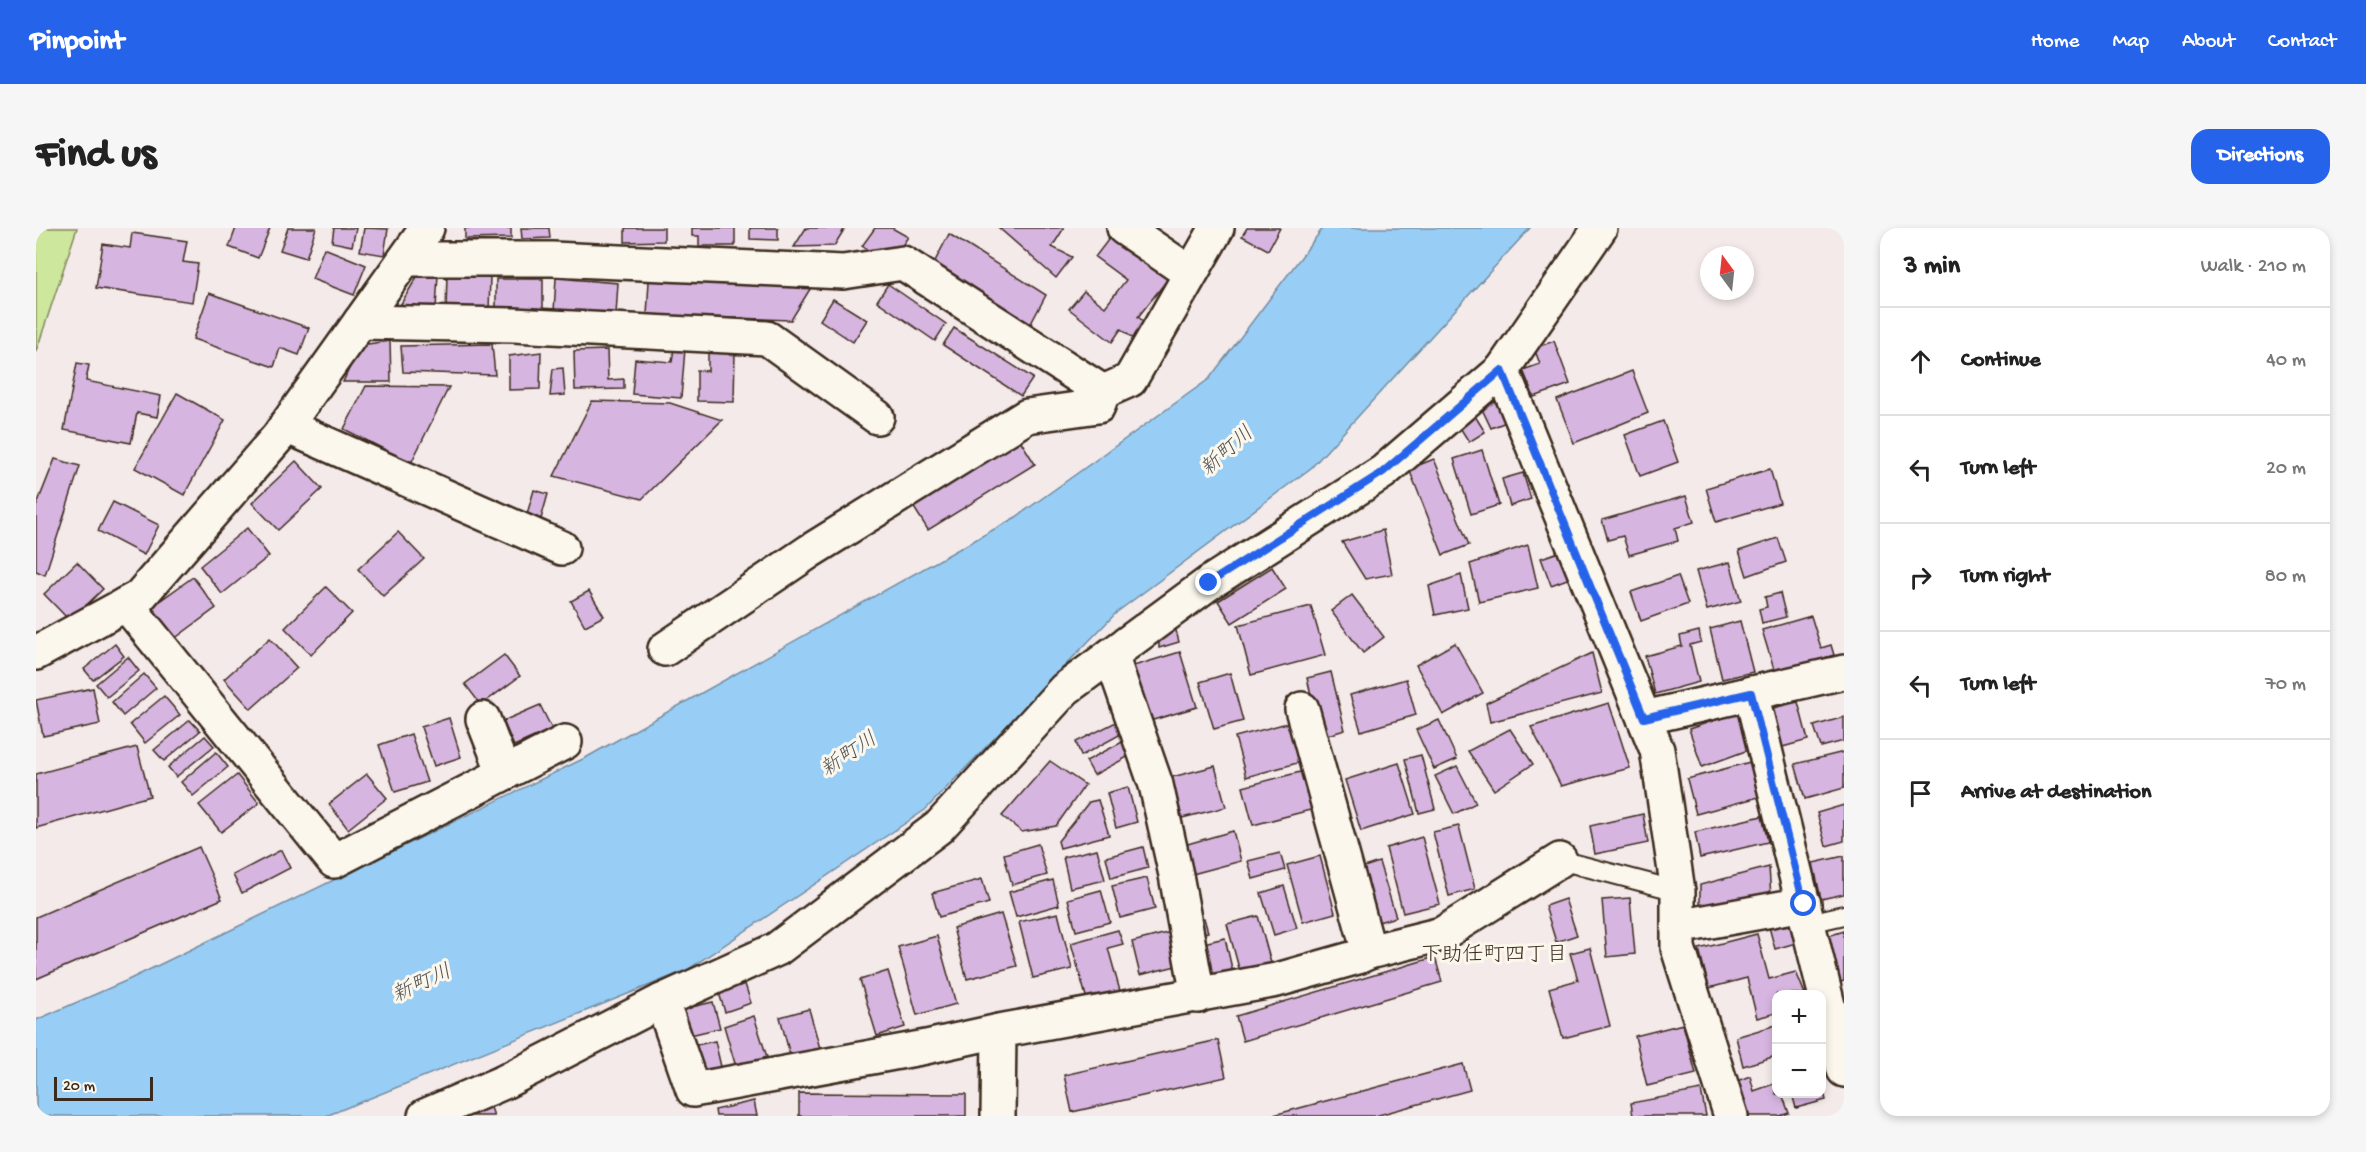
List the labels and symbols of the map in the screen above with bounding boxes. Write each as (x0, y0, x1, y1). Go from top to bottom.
north arrow (1700, 246, 1754, 300)
water label: 新町川 (1196, 421, 1260, 483)
route end (1195, 569, 1221, 595)
water label: 新町川 (816, 727, 883, 784)
route start (1790, 890, 1816, 916)
district label: 下助任町四丁目 (1421, 943, 1568, 969)
water label: 新町川 (388, 960, 456, 1010)
scale bar (54, 1074, 153, 1102)

